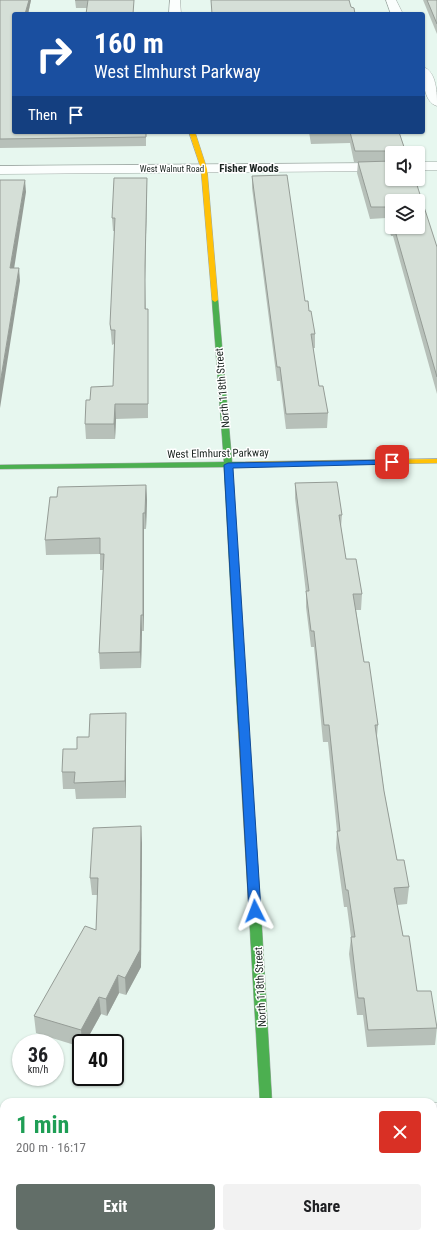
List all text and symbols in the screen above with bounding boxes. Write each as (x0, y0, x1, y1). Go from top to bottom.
text: 160 m (94, 27, 164, 60)
icon: right (28, 28, 80, 80)
text: West Elmhurst Parkway (94, 61, 261, 82)
icon: arrive (65, 104, 87, 126)
text: Then (28, 106, 57, 124)
map controls (385, 146, 425, 234)
button: sound (385, 146, 425, 186)
district label: Fisher Woods (219, 162, 279, 175)
street label: West Walnut Road (140, 164, 204, 174)
button: layers (385, 194, 425, 234)
street label: North 118th Street (213, 347, 232, 428)
pin (375, 445, 409, 479)
street label: West Elmhurst Parkway (167, 446, 269, 461)
icon: arrive (381, 451, 403, 473)
position arrow (234, 890, 276, 932)
street label: North 118th Street (252, 947, 269, 1027)
speed limit sign: 40 (72, 1034, 124, 1086)
text: 36 (28, 1043, 48, 1067)
text: km/h (28, 1064, 48, 1075)
text: 1 min (16, 1111, 69, 1139)
button: close (379, 1111, 421, 1153)
text: 200 m · 16:17 (16, 1140, 86, 1155)
button: Exit (16, 1184, 215, 1230)
button: Share (223, 1184, 421, 1230)

